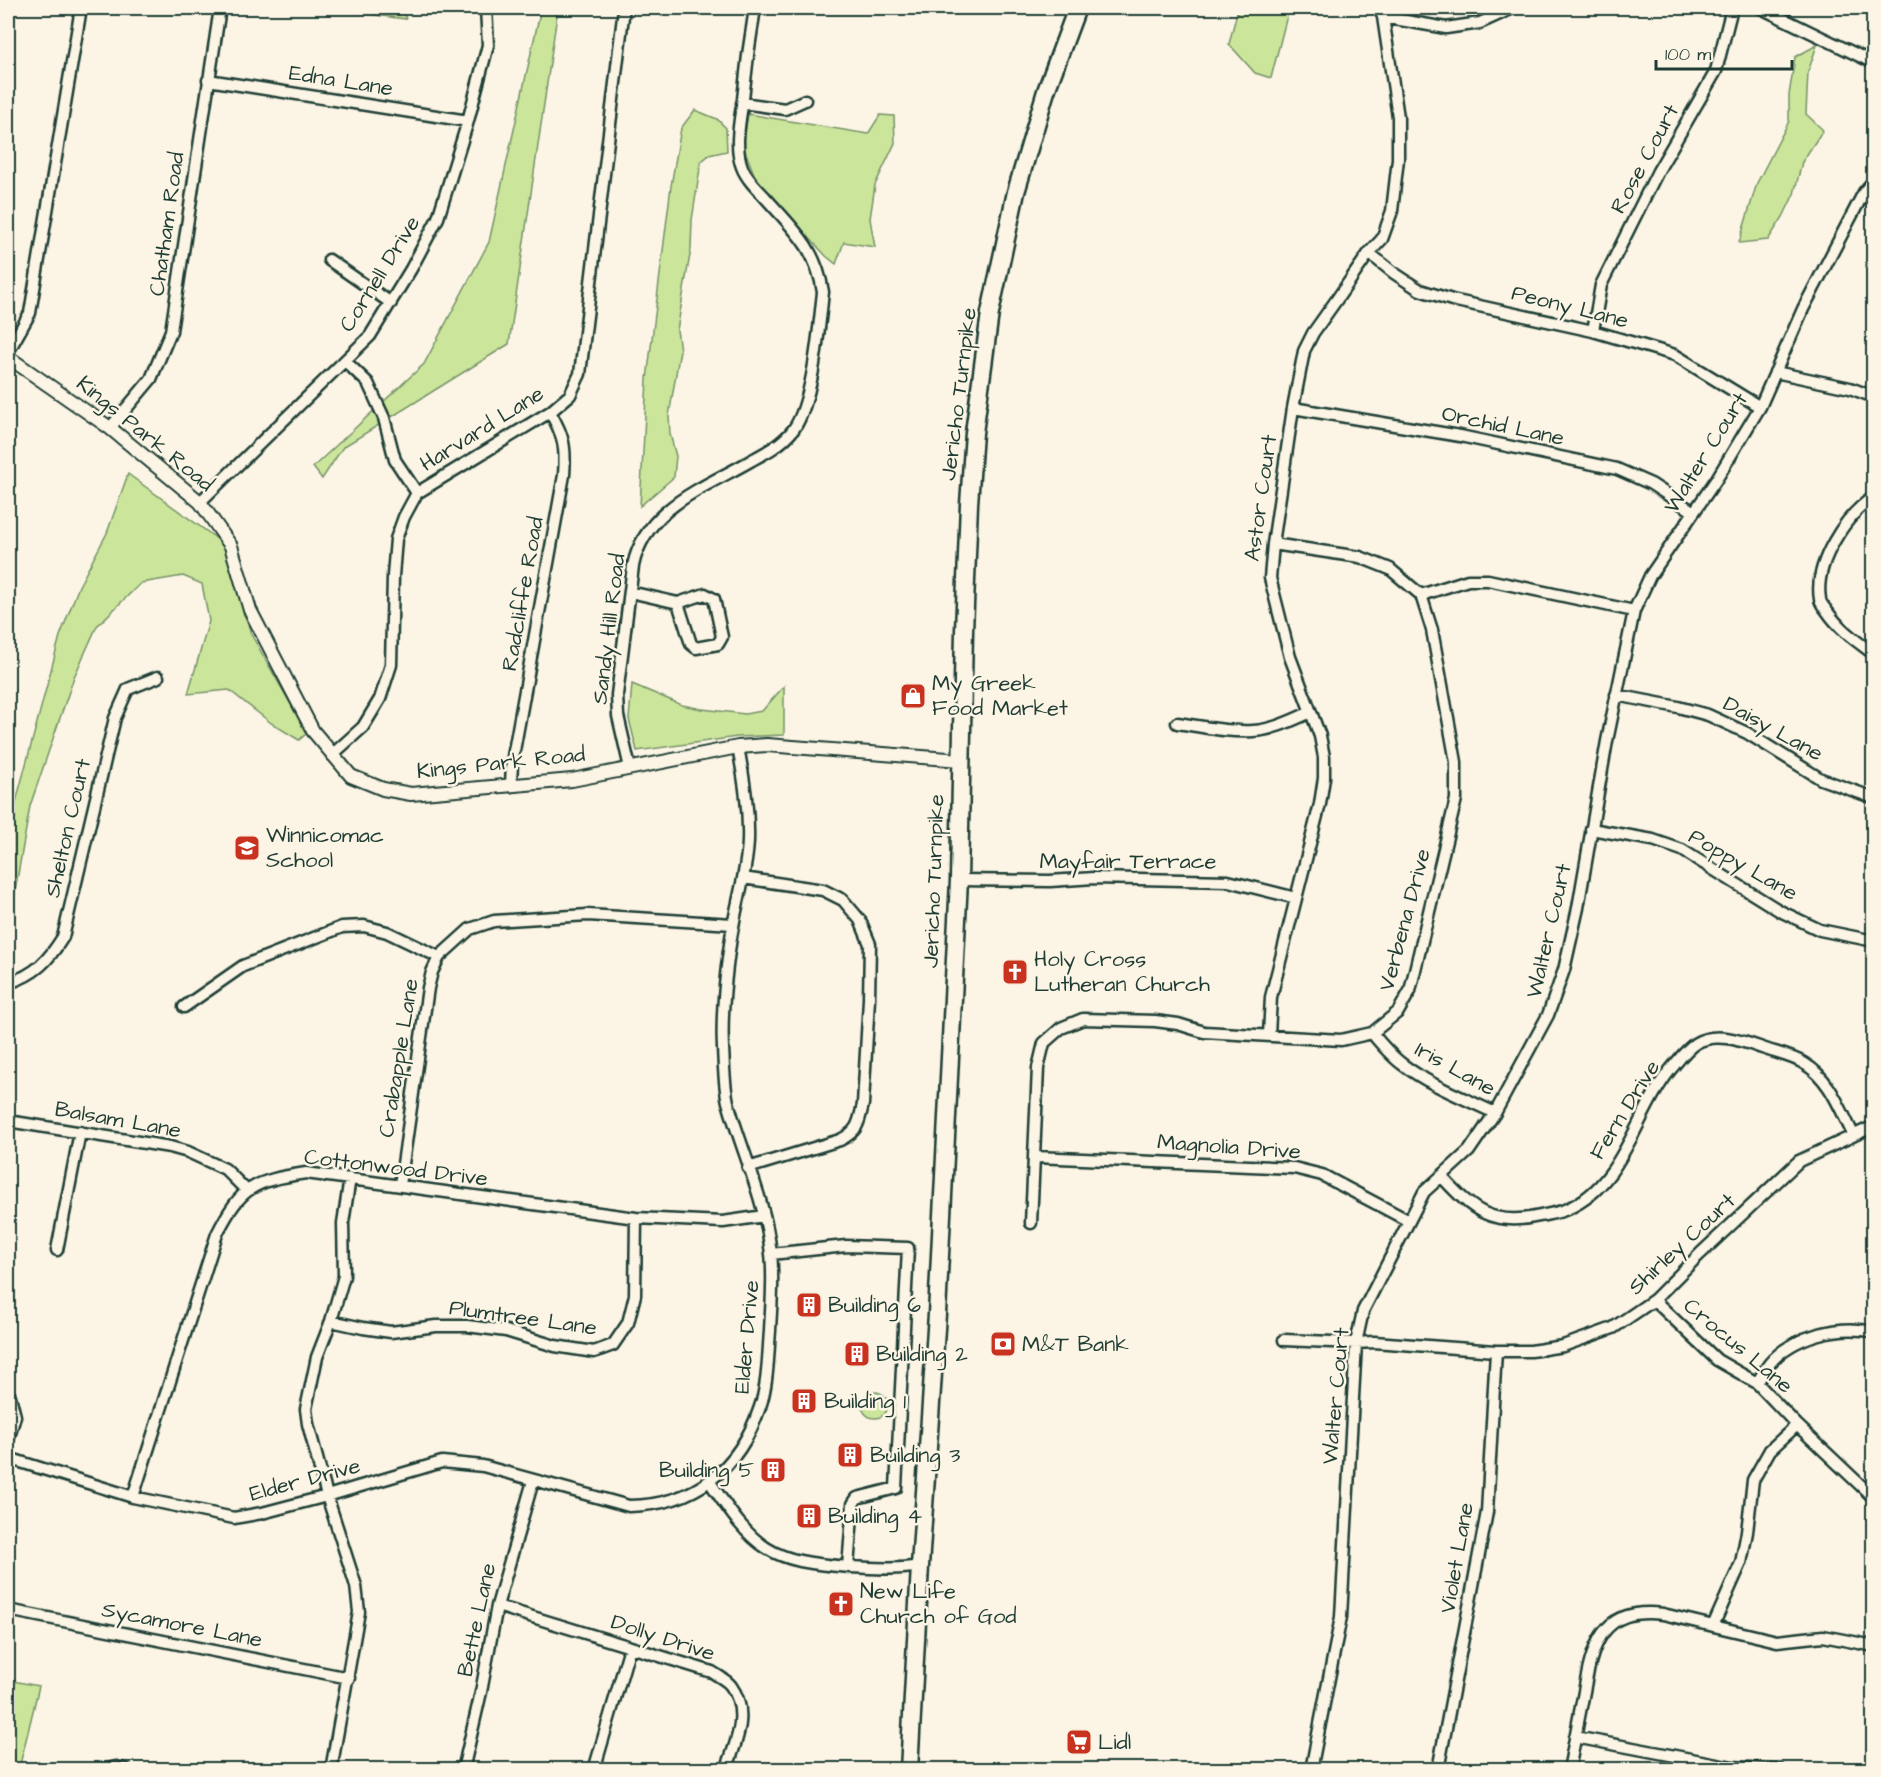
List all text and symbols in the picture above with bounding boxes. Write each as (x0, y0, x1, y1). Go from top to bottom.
scale bar (1656, 33, 1792, 71)
text: 100 m (1665, 42, 1711, 67)
street label: Edna Lane (287, 58, 395, 105)
street label: Rose Court (1603, 99, 1687, 219)
street label: Chatham Road (142, 150, 192, 298)
street label: Cornell Drive (332, 210, 428, 338)
street label: Peony Lane (1508, 278, 1632, 337)
street label: Jericho Turnpike (933, 306, 985, 482)
street label: Kings Park Road (69, 369, 220, 500)
street label: Harvard Lane (414, 378, 550, 479)
street label: Walter Court (1656, 387, 1756, 519)
street label: Orchid Lane (1439, 398, 1567, 454)
street label: Astor Court (1237, 433, 1285, 563)
street label: Radcliffe Road (494, 514, 552, 674)
street label: Sandy Hill Road (584, 552, 635, 706)
place label: My Greek Food Market (932, 668, 1068, 724)
shop icon: My Greek Food Market (898, 681, 928, 711)
street label: Daisy Lane (1717, 689, 1829, 770)
street label: Kings Park Road (415, 739, 587, 788)
street label: Shelton Court (37, 755, 99, 900)
street label: Jericho Turnpike (915, 793, 953, 969)
place label: Winnicomac School (266, 820, 384, 876)
street label: Poppy Lane (1682, 821, 1803, 910)
school or university icon: Winnicomac School (232, 833, 262, 863)
street label: Verbena Drive (1371, 845, 1439, 995)
street label: Mayfair Terrace (1040, 846, 1217, 878)
street label: Walter Court (1518, 861, 1580, 1001)
place label: Holy Cross Lutheran Church (1034, 944, 1210, 1000)
church icon: Holy Cross Lutheran Church (1000, 957, 1030, 987)
street label: Crabapple Lane (371, 976, 427, 1140)
street label: Iris Lane (1409, 1034, 1501, 1104)
street label: Fern Drive (1582, 1054, 1668, 1166)
street label: Balsam Lane (52, 1094, 184, 1146)
street label: Magnolia Drive (1156, 1127, 1302, 1168)
street label: Cottonwood Drive (302, 1141, 490, 1195)
street label: Shirley Court (1621, 1186, 1743, 1303)
street label: Elder Drive (727, 1279, 767, 1395)
building icon: Building 6 (794, 1290, 824, 1320)
place label: Building 6 (828, 1290, 921, 1322)
street label: Crocus Lane (1677, 1291, 1799, 1401)
street label: Plumtree Lane (447, 1292, 599, 1344)
street label: Walter Court (1315, 1326, 1357, 1466)
bank icon: M&T Bank (988, 1329, 1018, 1359)
place label: M&T Bank (1022, 1329, 1129, 1360)
building icon: Building 2 (842, 1339, 872, 1369)
place label: Building 2 (876, 1339, 968, 1371)
building icon: Building 1 (789, 1386, 819, 1416)
place label: Building 1 (824, 1386, 906, 1418)
building icon: Building 3 (835, 1440, 865, 1470)
place label: Building 3 (870, 1440, 961, 1472)
street label: Elder Drive (246, 1450, 364, 1510)
place label: Building 5 (659, 1455, 754, 1487)
building icon: Building 5 (758, 1455, 788, 1485)
street label: Violet Lane (1432, 1500, 1482, 1616)
building icon: Building 4 (794, 1501, 824, 1531)
place label: Building 4 (828, 1501, 922, 1533)
street label: Bette Lane (450, 1560, 504, 1680)
place label: New Life Church of God (860, 1576, 1017, 1632)
church icon: New Life Church of God (826, 1589, 856, 1619)
street label: Sycamore Lane (99, 1594, 265, 1657)
street label: Dolly Drive (607, 1607, 719, 1670)
supermarket icon: Lidl (1064, 1727, 1094, 1757)
place label: Lidl (1098, 1727, 1131, 1758)

